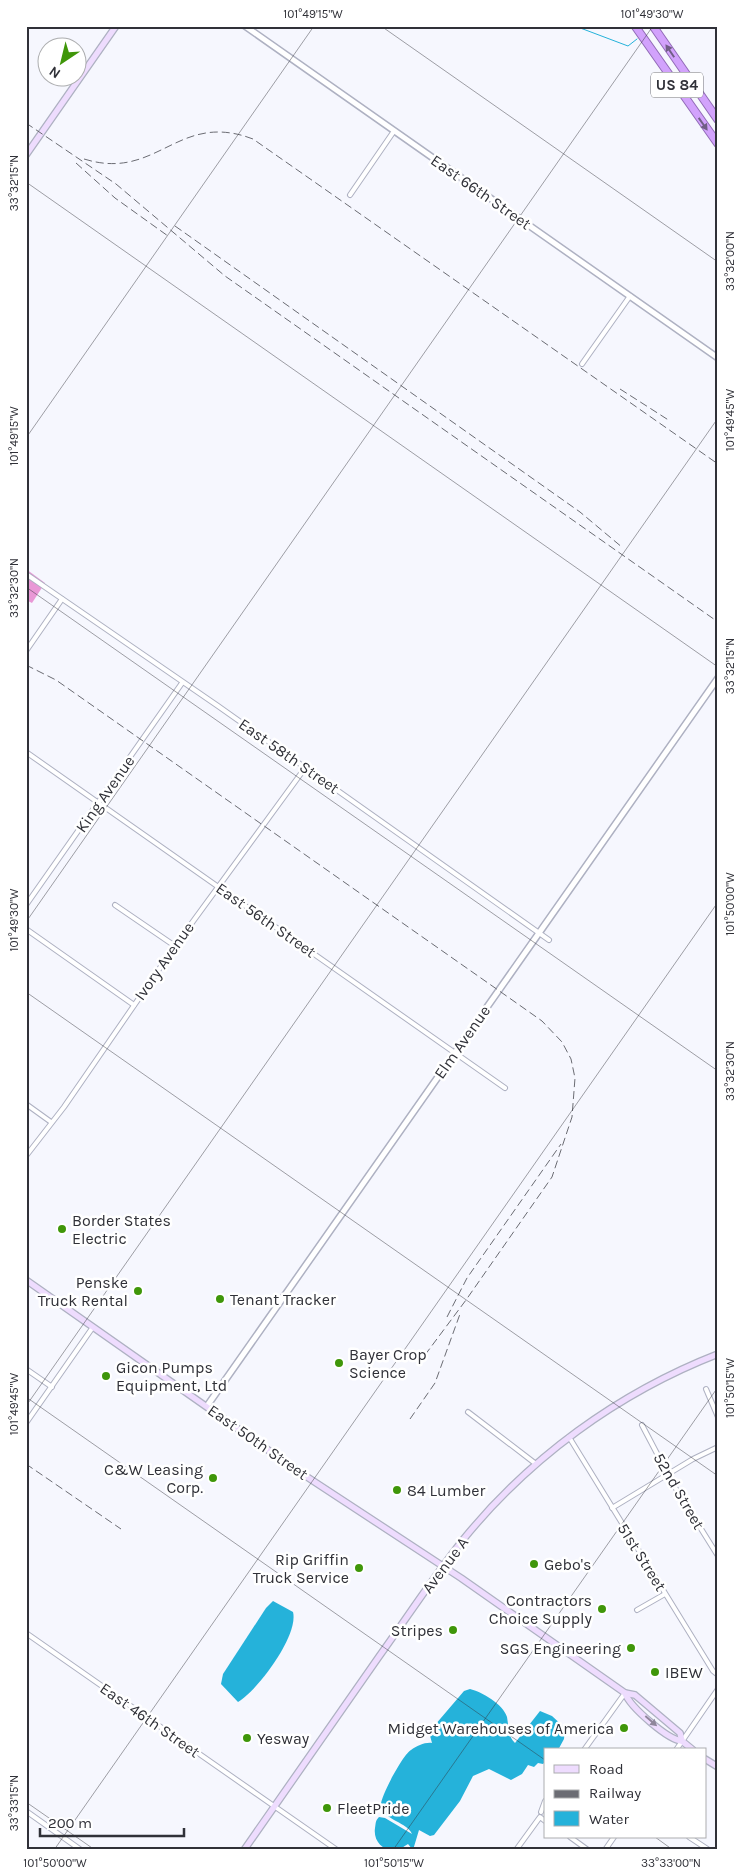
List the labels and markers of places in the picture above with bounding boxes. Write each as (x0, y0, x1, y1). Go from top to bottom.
place label: Border States Electric (72, 1211, 171, 1248)
marker: Border States Electric (56, 1223, 68, 1235)
place label: Penske Truck Rental (38, 1273, 128, 1310)
marker: Penske Truck Rental (132, 1285, 144, 1297)
place label: Tenant Tracker (230, 1290, 336, 1309)
marker: Tenant Tracker (214, 1293, 226, 1305)
place label: Bayer Crop Science (349, 1345, 427, 1382)
marker: Bayer Crop Science (333, 1357, 345, 1369)
place label: Gicon Pumps Equipment, Ltd (116, 1358, 227, 1395)
marker: Gicon Pumps Equipment, Ltd (100, 1370, 112, 1382)
place label: C&W Leasing Corp. (104, 1460, 203, 1497)
marker: C&W Leasing Corp. (207, 1472, 219, 1484)
place label: 84 Lumber (407, 1481, 485, 1500)
marker: 84 Lumber (391, 1484, 403, 1496)
place label: Rip Griffin Truck Service (253, 1550, 349, 1587)
place label: Gebo's (544, 1555, 591, 1574)
marker: Gebo's (528, 1558, 540, 1570)
marker: Rip Griffin Truck Service (353, 1562, 365, 1574)
place label: Contractors Choice Supply (489, 1591, 593, 1628)
marker: Contractors Choice Supply (596, 1603, 608, 1615)
place label: Stripes (391, 1621, 443, 1640)
marker: Stripes (447, 1624, 459, 1636)
place label: SGS Engineering (500, 1639, 621, 1658)
marker: SGS Engineering (625, 1642, 637, 1654)
place label: IBEW (665, 1663, 703, 1682)
marker: IBEW (649, 1666, 661, 1678)
place label: Midget Warehouses of America (388, 1719, 614, 1738)
marker: Midget Warehouses of America (618, 1722, 630, 1734)
place label: Yesway (257, 1729, 310, 1748)
marker: Yesway (241, 1732, 253, 1744)
place label: FleetPride (337, 1799, 409, 1818)
marker: FleetPride (321, 1802, 333, 1814)

